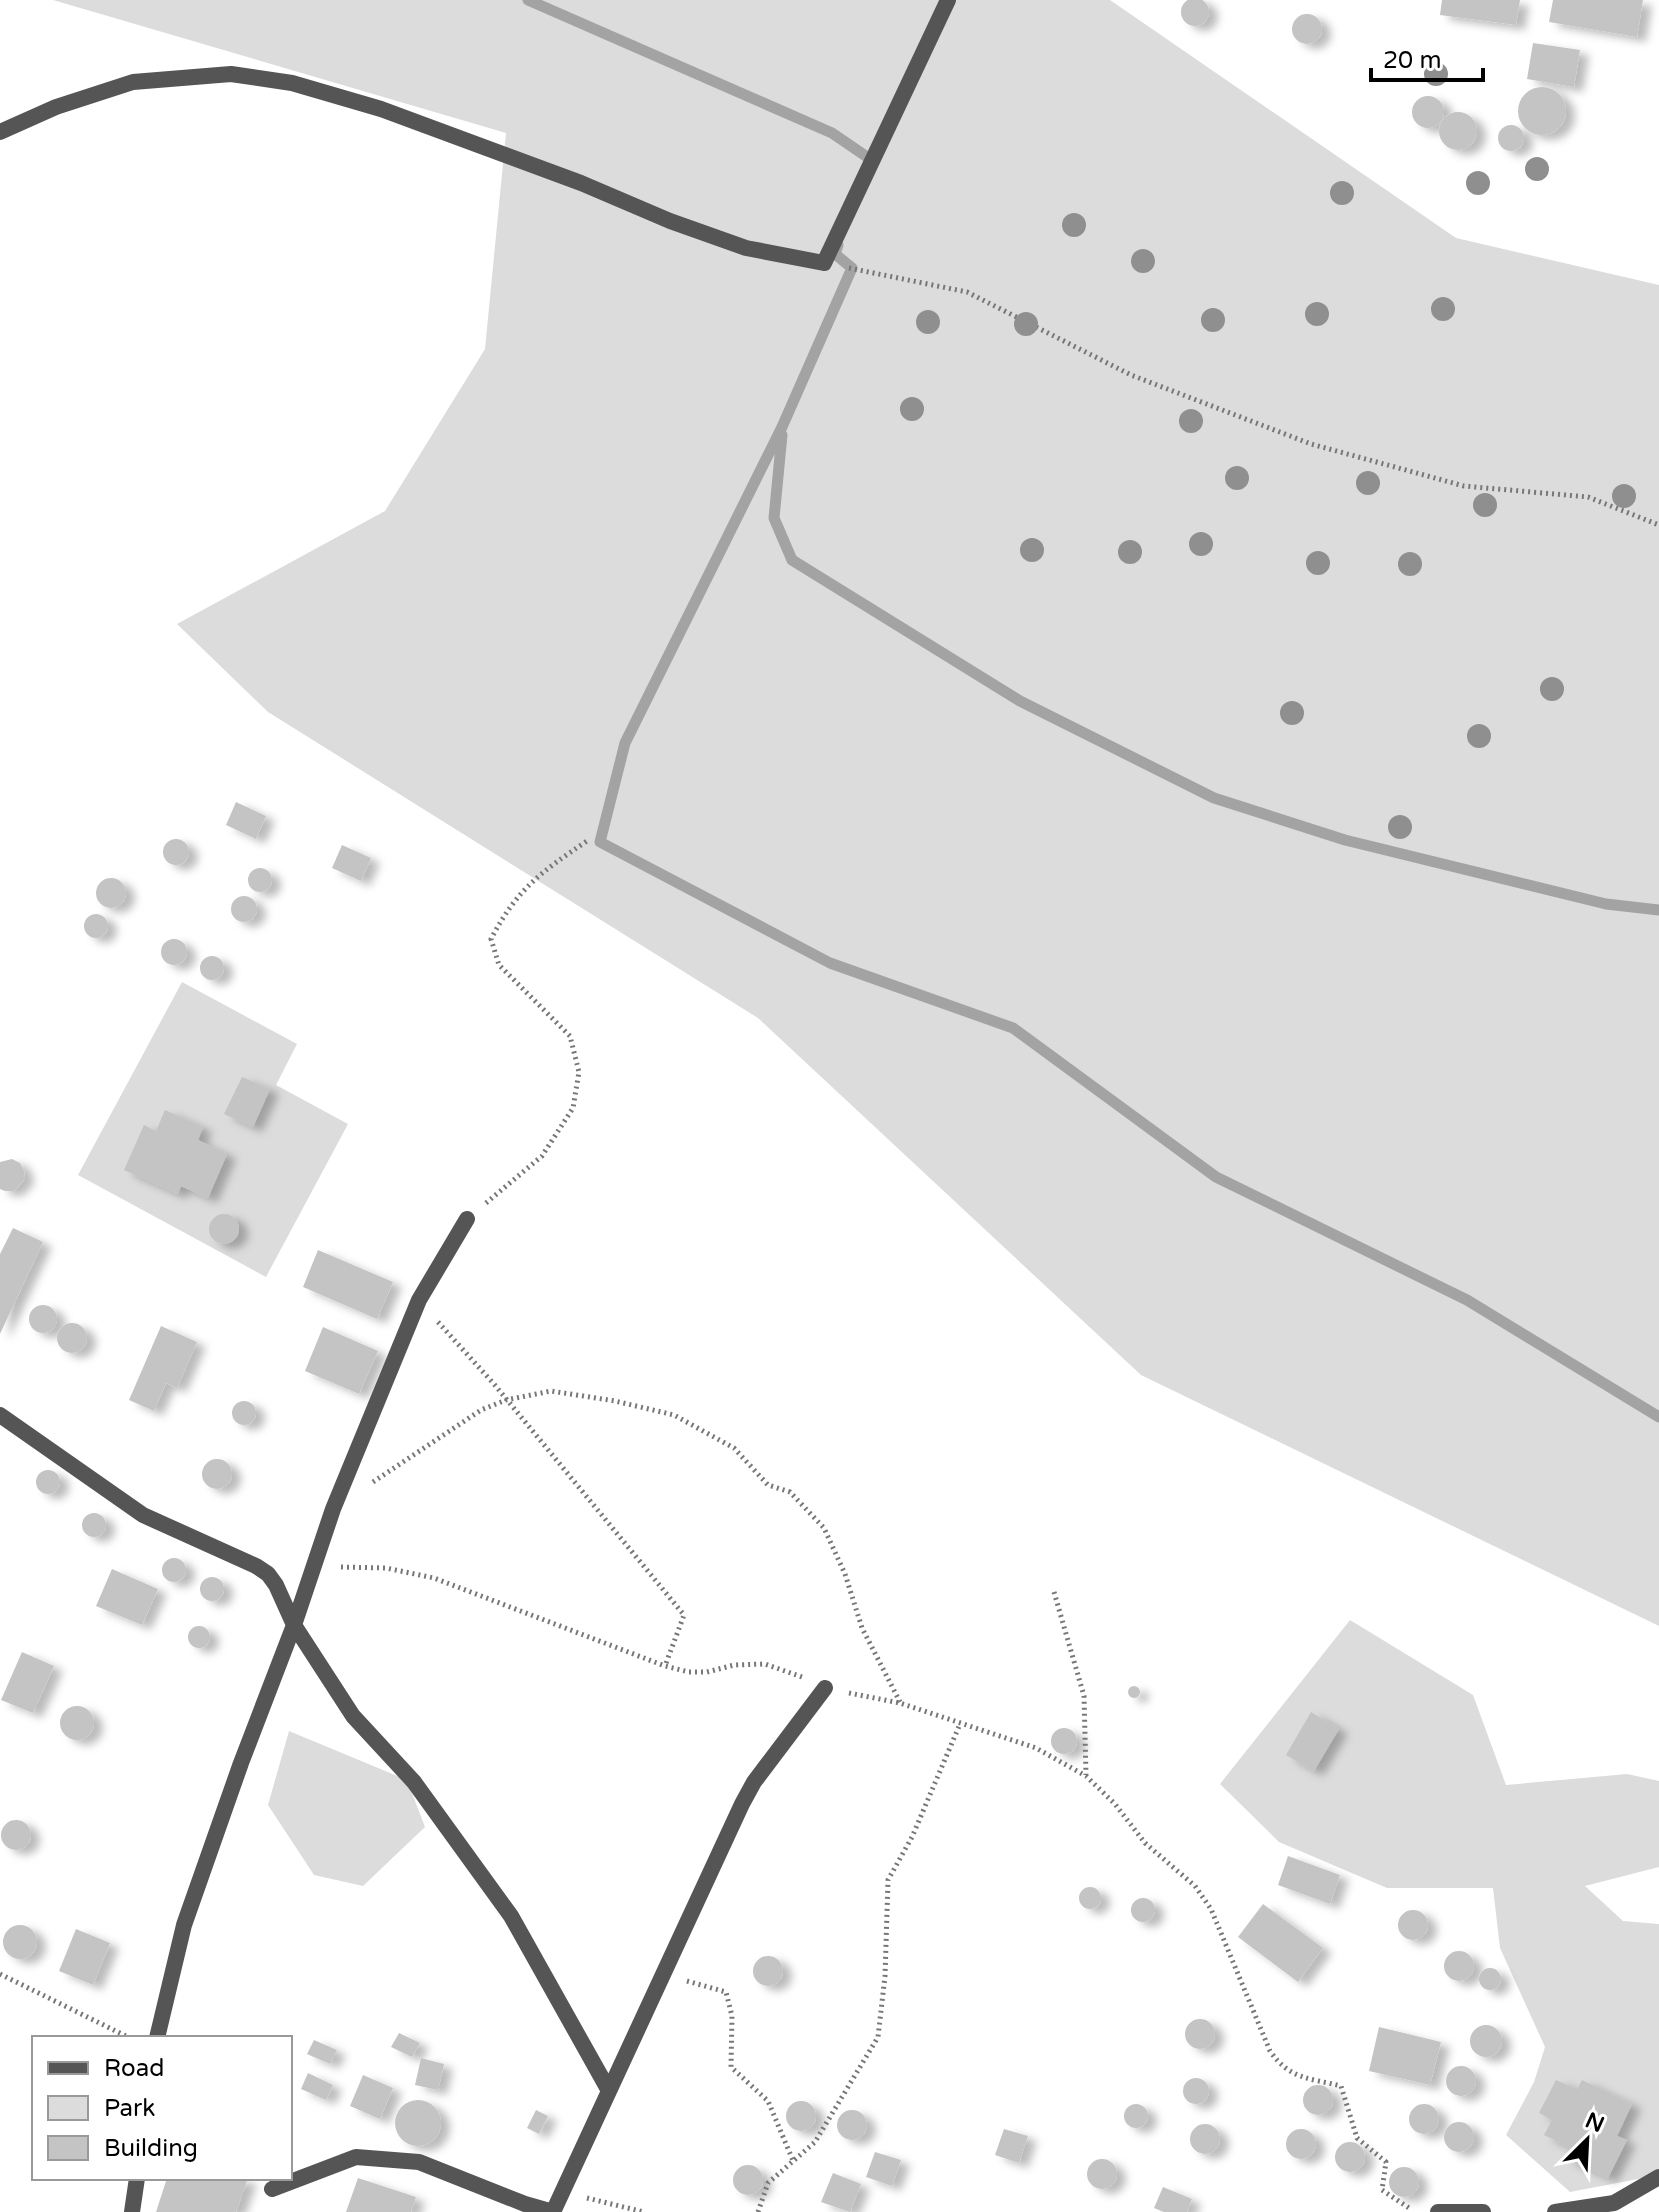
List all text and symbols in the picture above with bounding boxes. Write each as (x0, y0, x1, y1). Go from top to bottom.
scale bar (1371, 32, 1483, 82)
text: 20 m (1383, 46, 1441, 75)
legend (32, 2036, 292, 2180)
text: Road (104, 2054, 164, 2083)
text: Park (104, 2094, 155, 2123)
north arrow (1547, 2100, 1627, 2180)
text: N (1581, 2107, 1608, 2138)
text: Building (104, 2134, 198, 2163)

